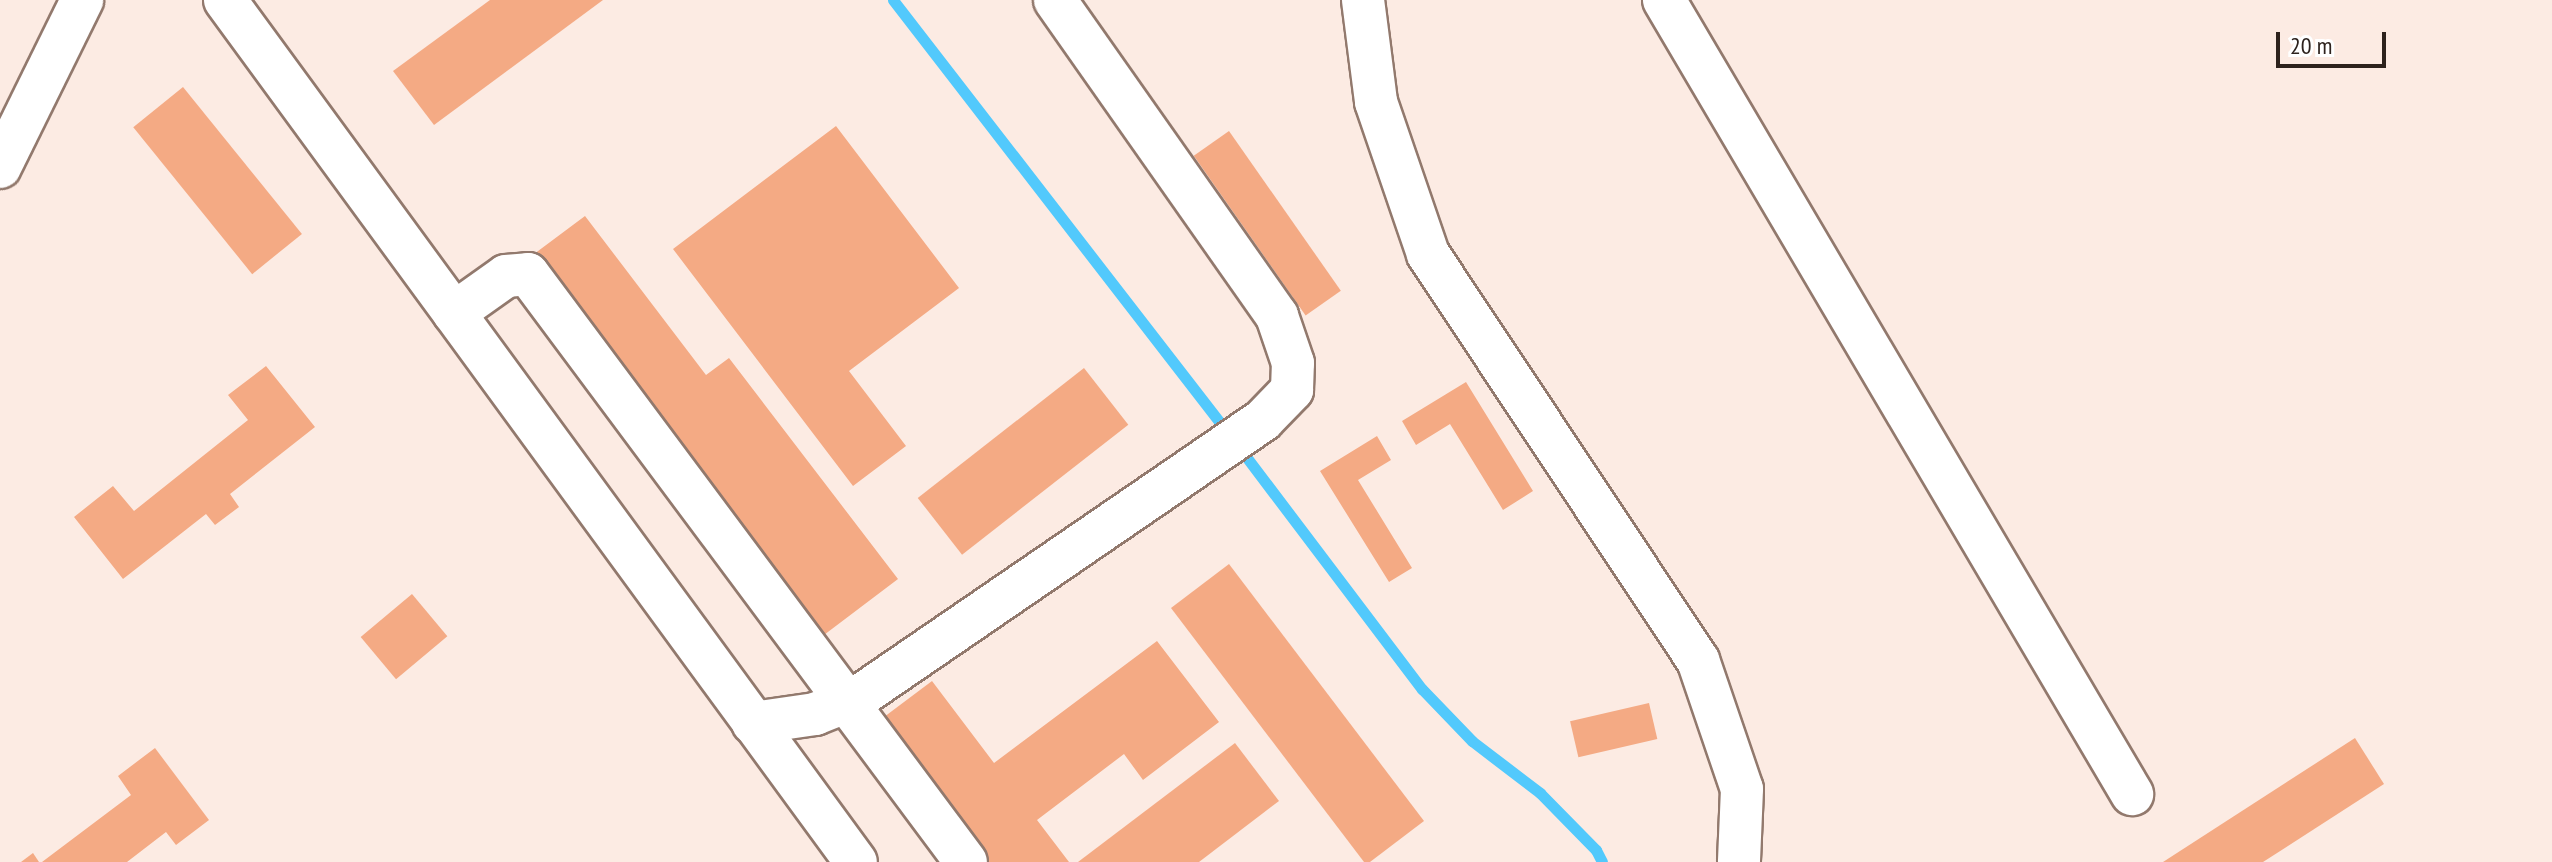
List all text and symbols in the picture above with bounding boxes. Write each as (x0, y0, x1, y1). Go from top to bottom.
scale bar (2280, 16, 2390, 66)
text: 20 m (2290, 30, 2332, 61)

